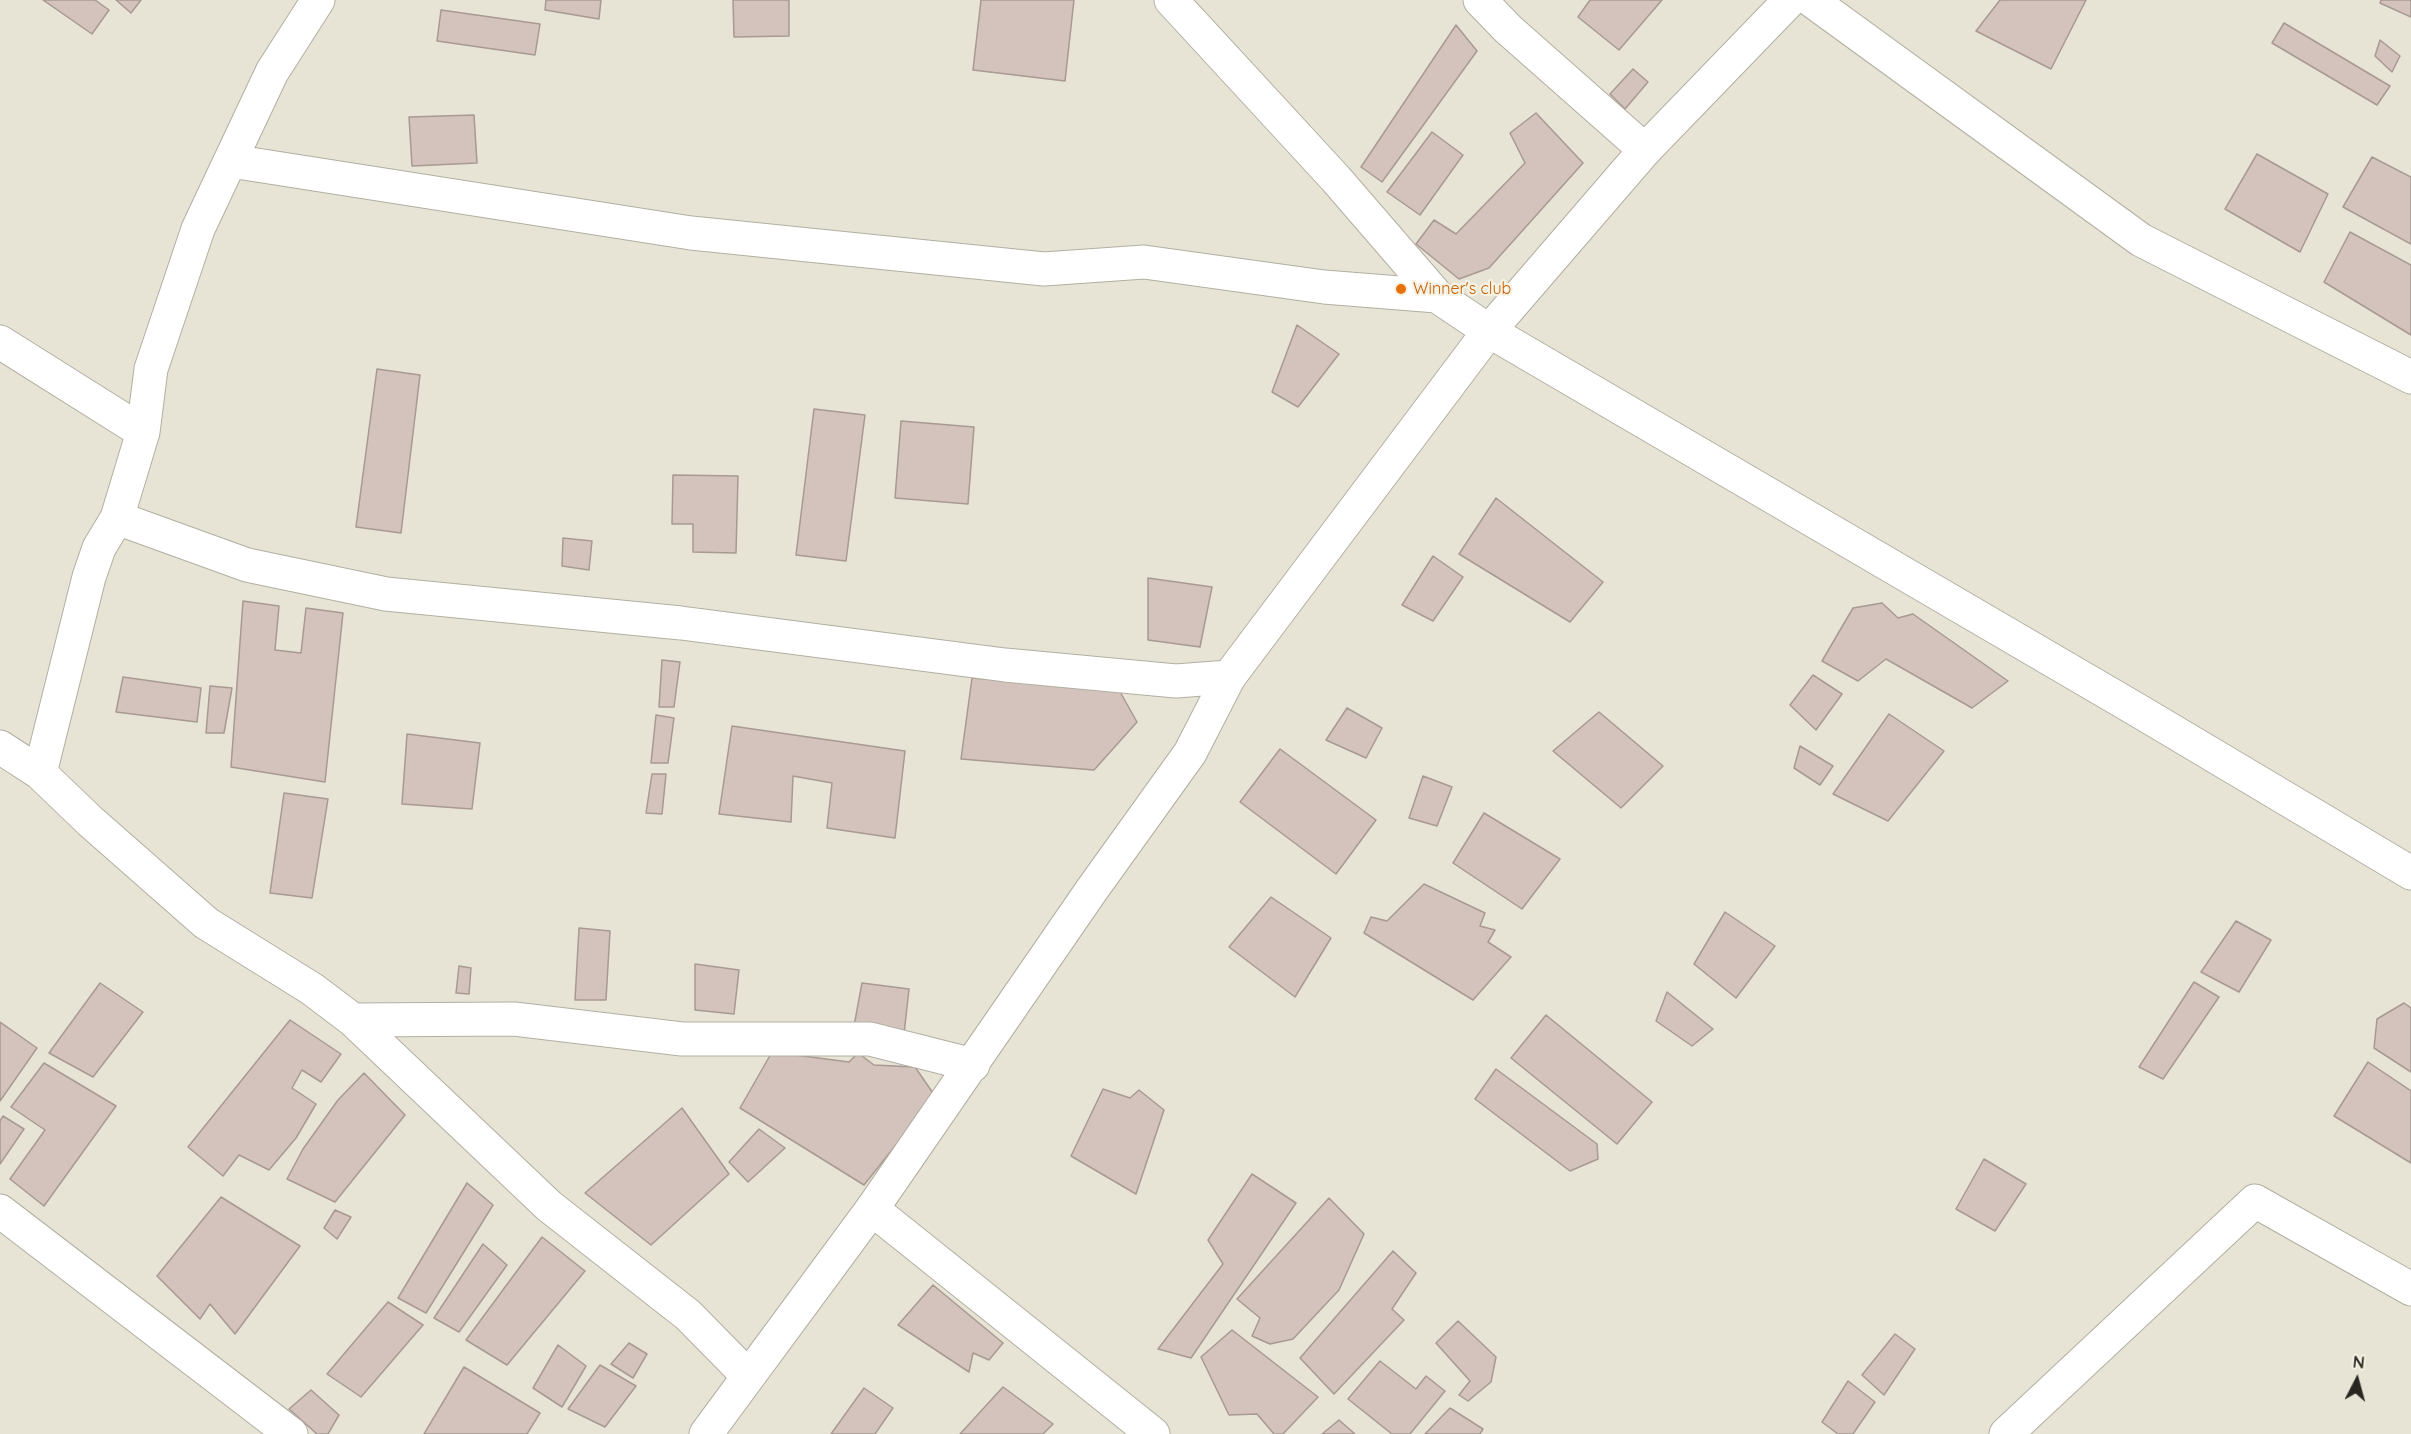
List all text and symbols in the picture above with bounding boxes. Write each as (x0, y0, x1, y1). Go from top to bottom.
place label: Winner's club (1413, 279, 1511, 299)
marker: Winner's club (1394, 282, 1408, 296)
north arrow (2327, 1350, 2387, 1410)
text: N (2352, 1352, 2366, 1373)

